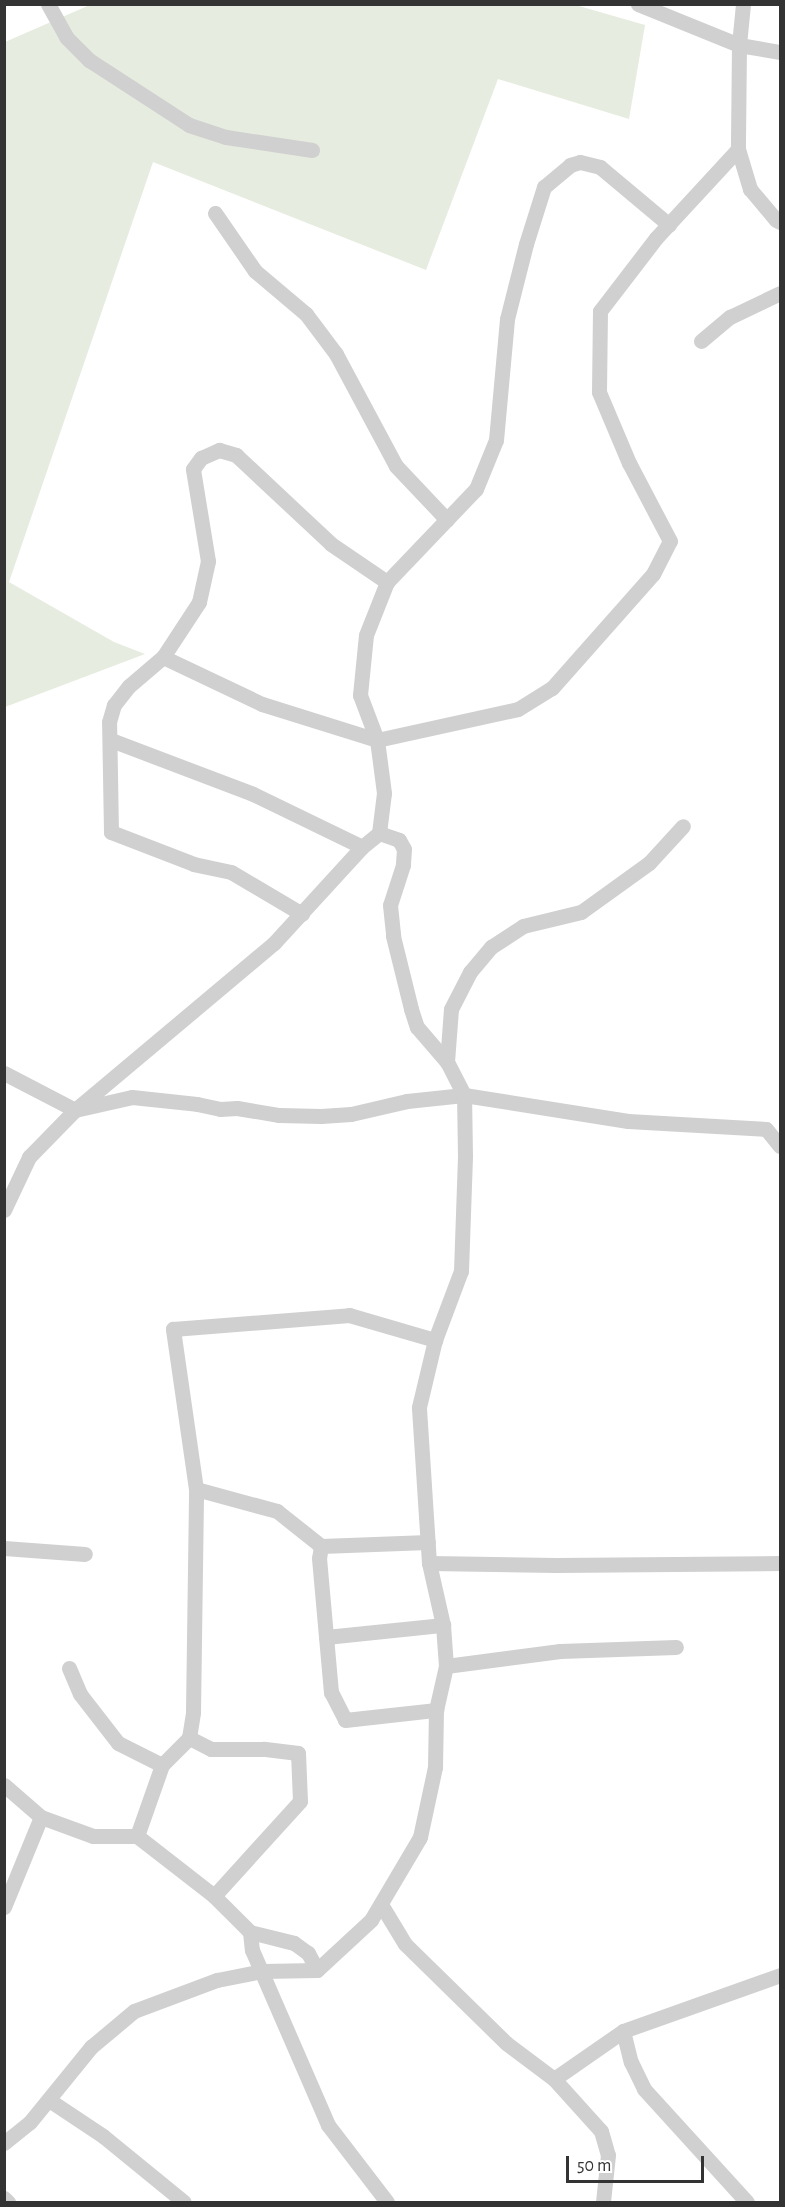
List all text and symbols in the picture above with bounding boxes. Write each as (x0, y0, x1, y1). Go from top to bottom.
scale bar (569, 2144, 707, 2182)
text: 50 m (577, 2157, 611, 2175)

